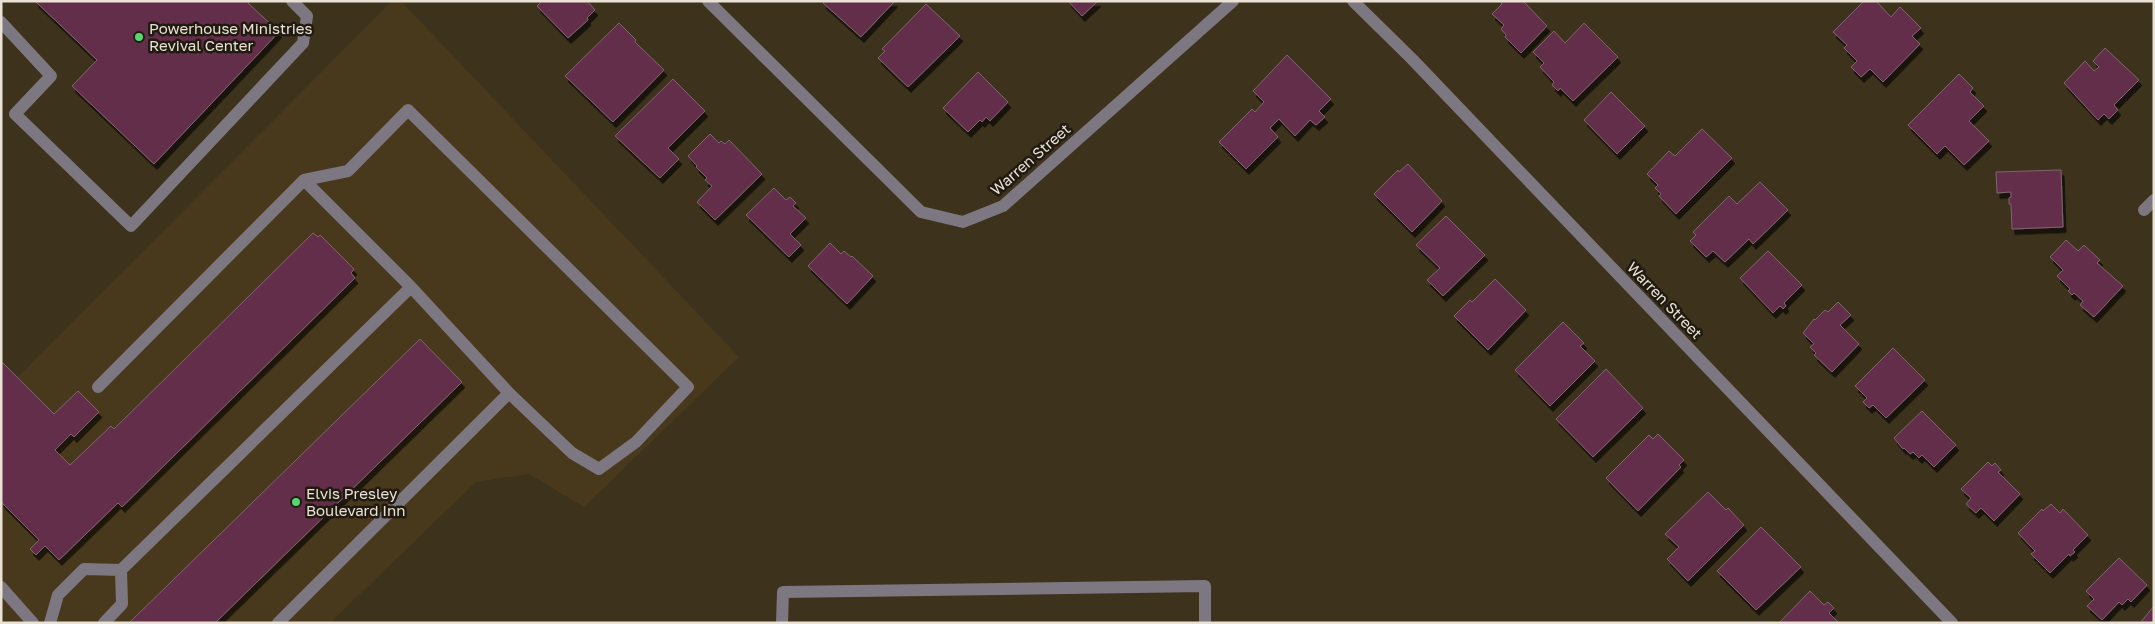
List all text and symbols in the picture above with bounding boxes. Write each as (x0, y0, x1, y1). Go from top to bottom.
place label: Powerhouse Ministries Revival Center (149, 19, 312, 54)
marker: Powerhouse Ministries Revival Center (133, 31, 145, 43)
street label: Warren Street (986, 119, 1074, 199)
street label: Warren Street (1624, 258, 1706, 342)
place label: Elvis Presley Boulevard Inn (306, 484, 405, 519)
marker: Elvis Presley Boulevard Inn (290, 496, 302, 508)

